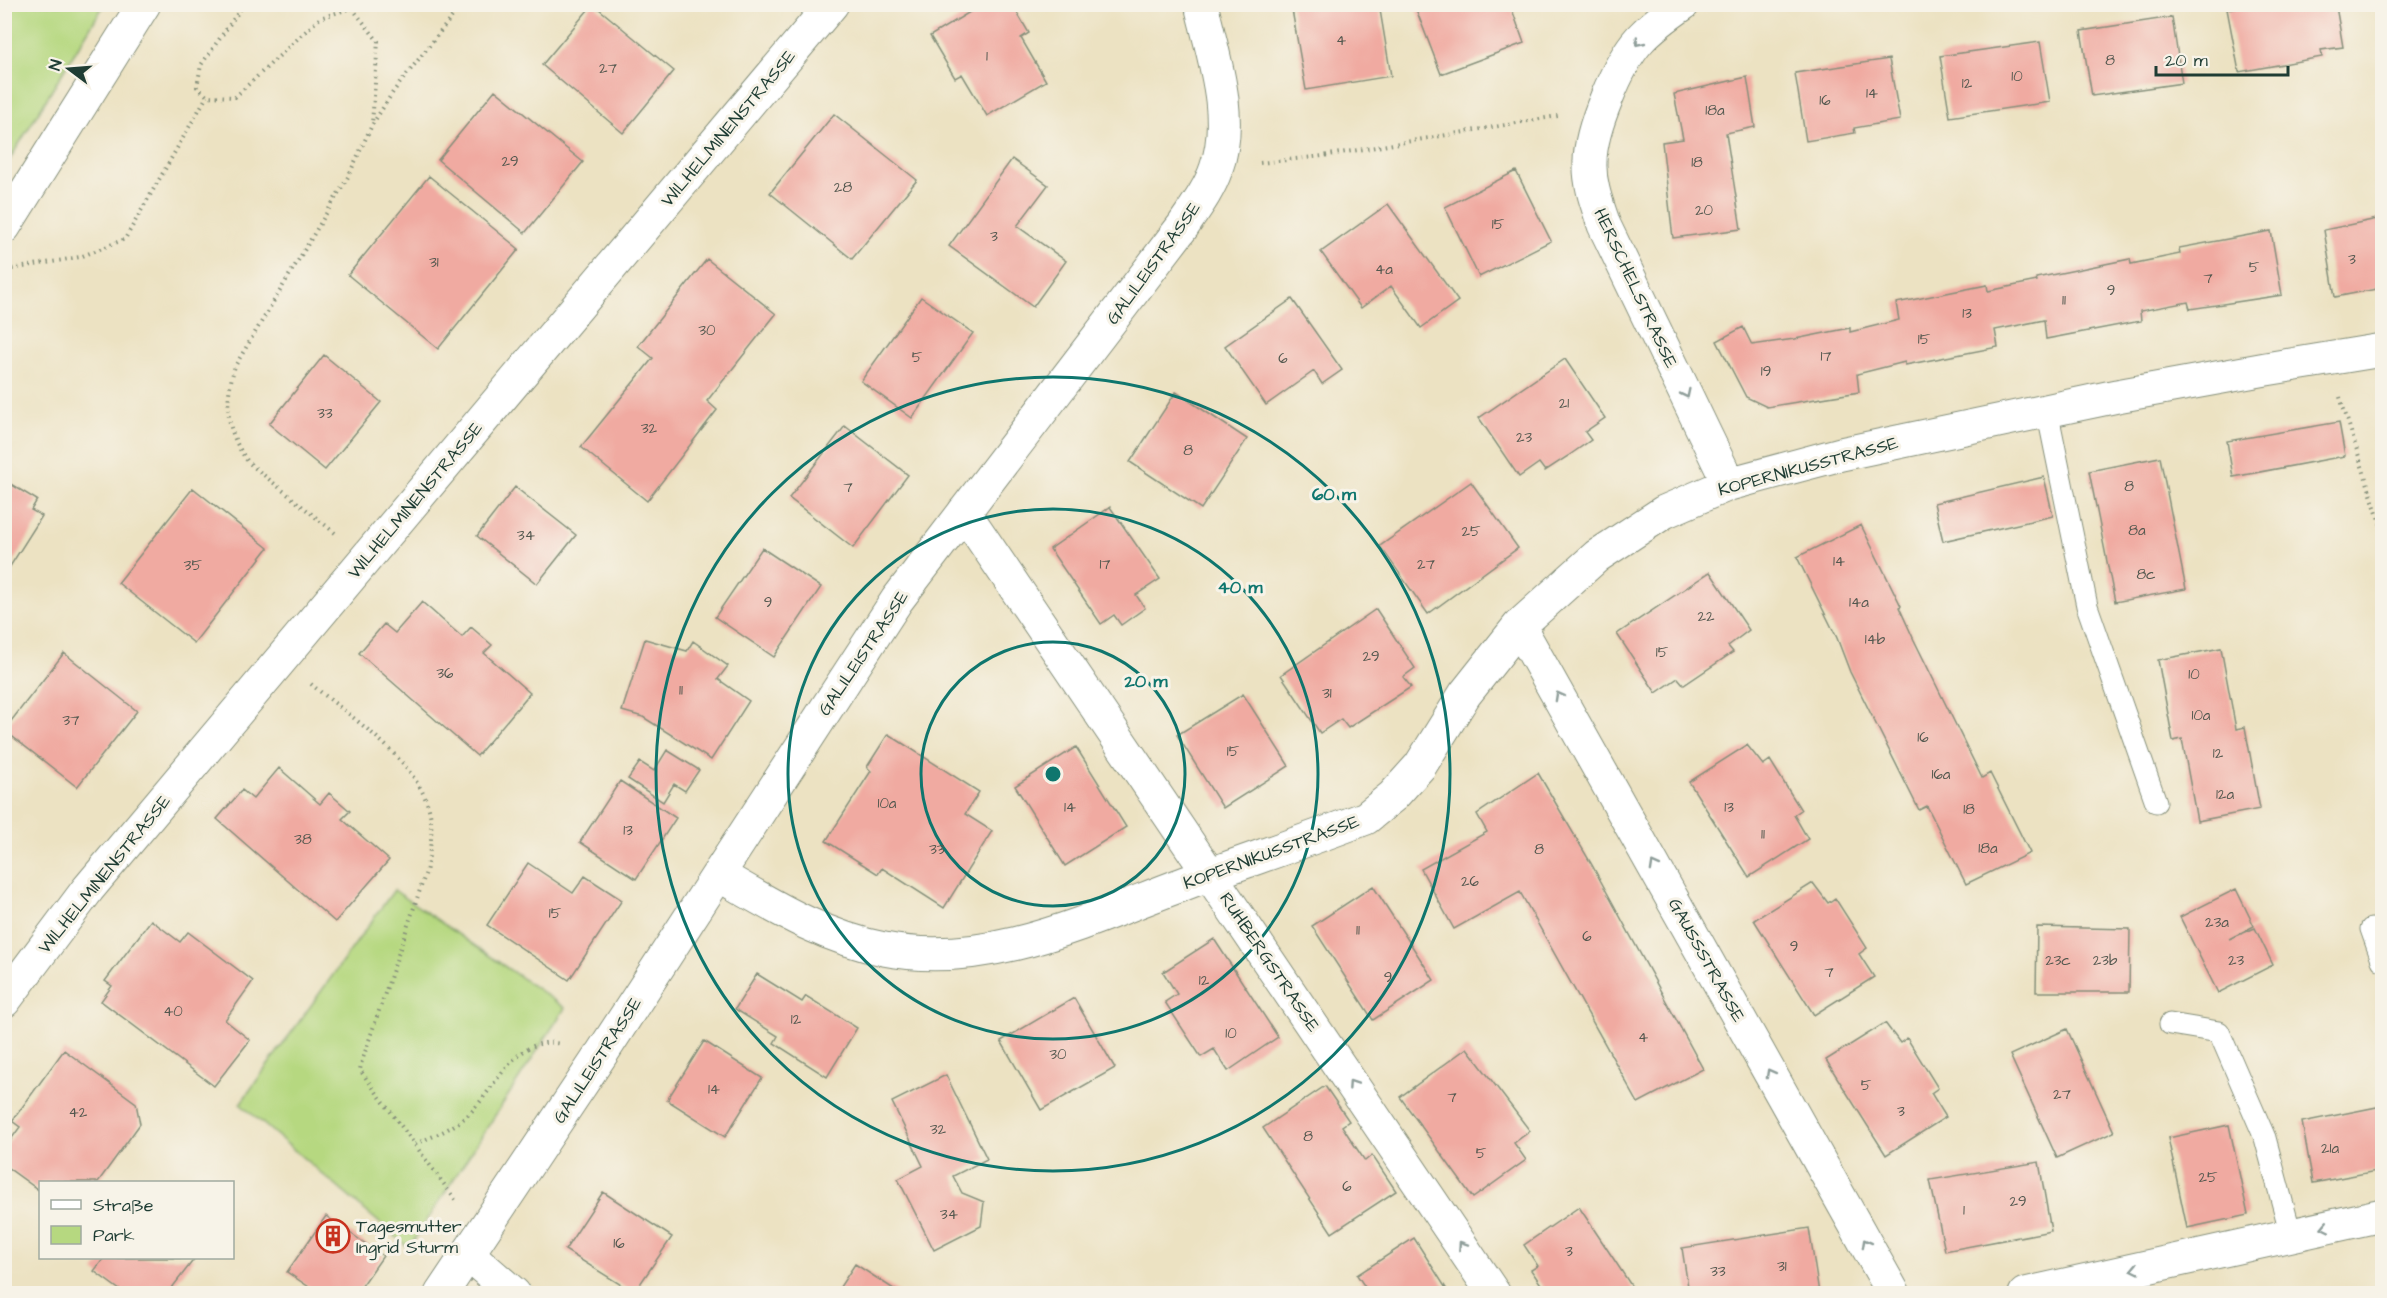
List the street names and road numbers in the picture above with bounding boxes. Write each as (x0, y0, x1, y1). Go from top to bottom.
street label: WILHELMINENSTRASSE (655, 44, 802, 212)
street label: GALILEISTRASSE (1100, 197, 1207, 330)
street label: HERSCHELSTRASSE (1588, 204, 1684, 372)
street label: WILHELMINENSTRASSE (342, 416, 489, 584)
street label: KOPERNIKUSSTRASSE (1715, 430, 1901, 503)
street label: GALILEISTRASSE (812, 586, 915, 721)
street label: WILHELMINENSTRASSE (32, 789, 177, 959)
street label: KOPERNIKUSSTRASSE (1180, 809, 1363, 896)
street label: RUHBERGSTRASSE (1214, 888, 1326, 1037)
street label: GAUSSSTRASSE (1662, 894, 1751, 1027)
street label: GALILEISTRASSE (547, 992, 648, 1128)

